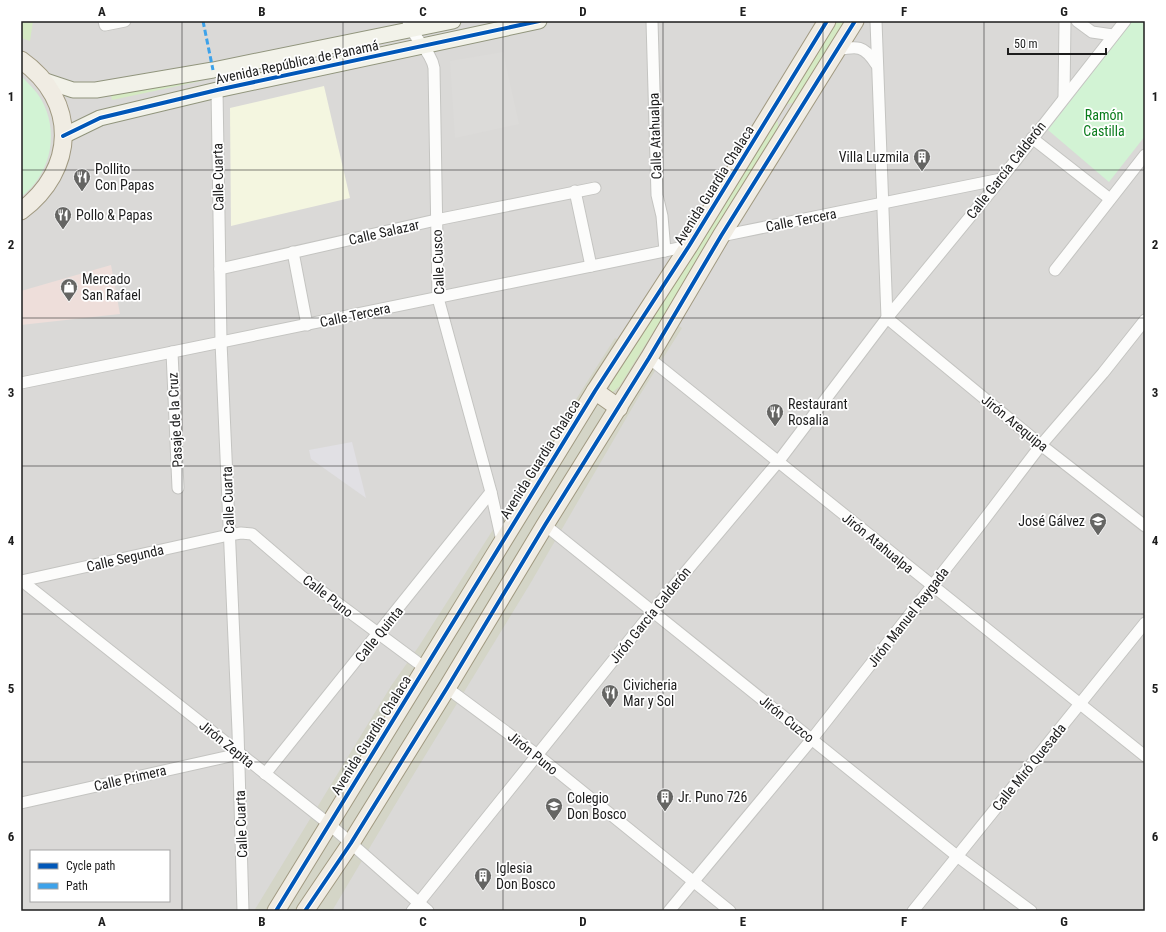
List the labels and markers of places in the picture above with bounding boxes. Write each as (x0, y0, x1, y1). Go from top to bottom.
building icon: Villa Luzmila (912, 147, 932, 172)
place label: Villa Luzmila (839, 149, 909, 165)
place label: Pollito Con Papas (95, 161, 154, 193)
restaurant icon: Pollito Con Papas (72, 167, 92, 192)
restaurant icon: Pollo & Papas (53, 205, 73, 230)
place label: Pollo & Papas (76, 207, 153, 223)
place label: Mercado San Rafael (82, 271, 141, 303)
shop icon: Mercado San Rafael (59, 277, 79, 302)
place label: Restaurant Rosalia (788, 396, 848, 428)
restaurant icon: Restaurant Rosalia (765, 402, 785, 427)
school or university icon: José Gálvez (1088, 511, 1108, 536)
place label: José Gálvez (1018, 513, 1085, 529)
place label: Civicheria Mar y Sol (623, 677, 677, 709)
restaurant icon: Civicheria Mar y Sol (600, 683, 620, 708)
building icon: Jr. Puno 726 (655, 787, 675, 812)
place label: Jr. Puno 726 (678, 789, 747, 805)
place label: Colegio Don Bosco (567, 790, 627, 822)
school or university icon: Colegio Don Bosco (544, 796, 564, 821)
place label: Iglesia Don Bosco (496, 860, 556, 892)
building icon: Iglesia Don Bosco (473, 866, 493, 891)

